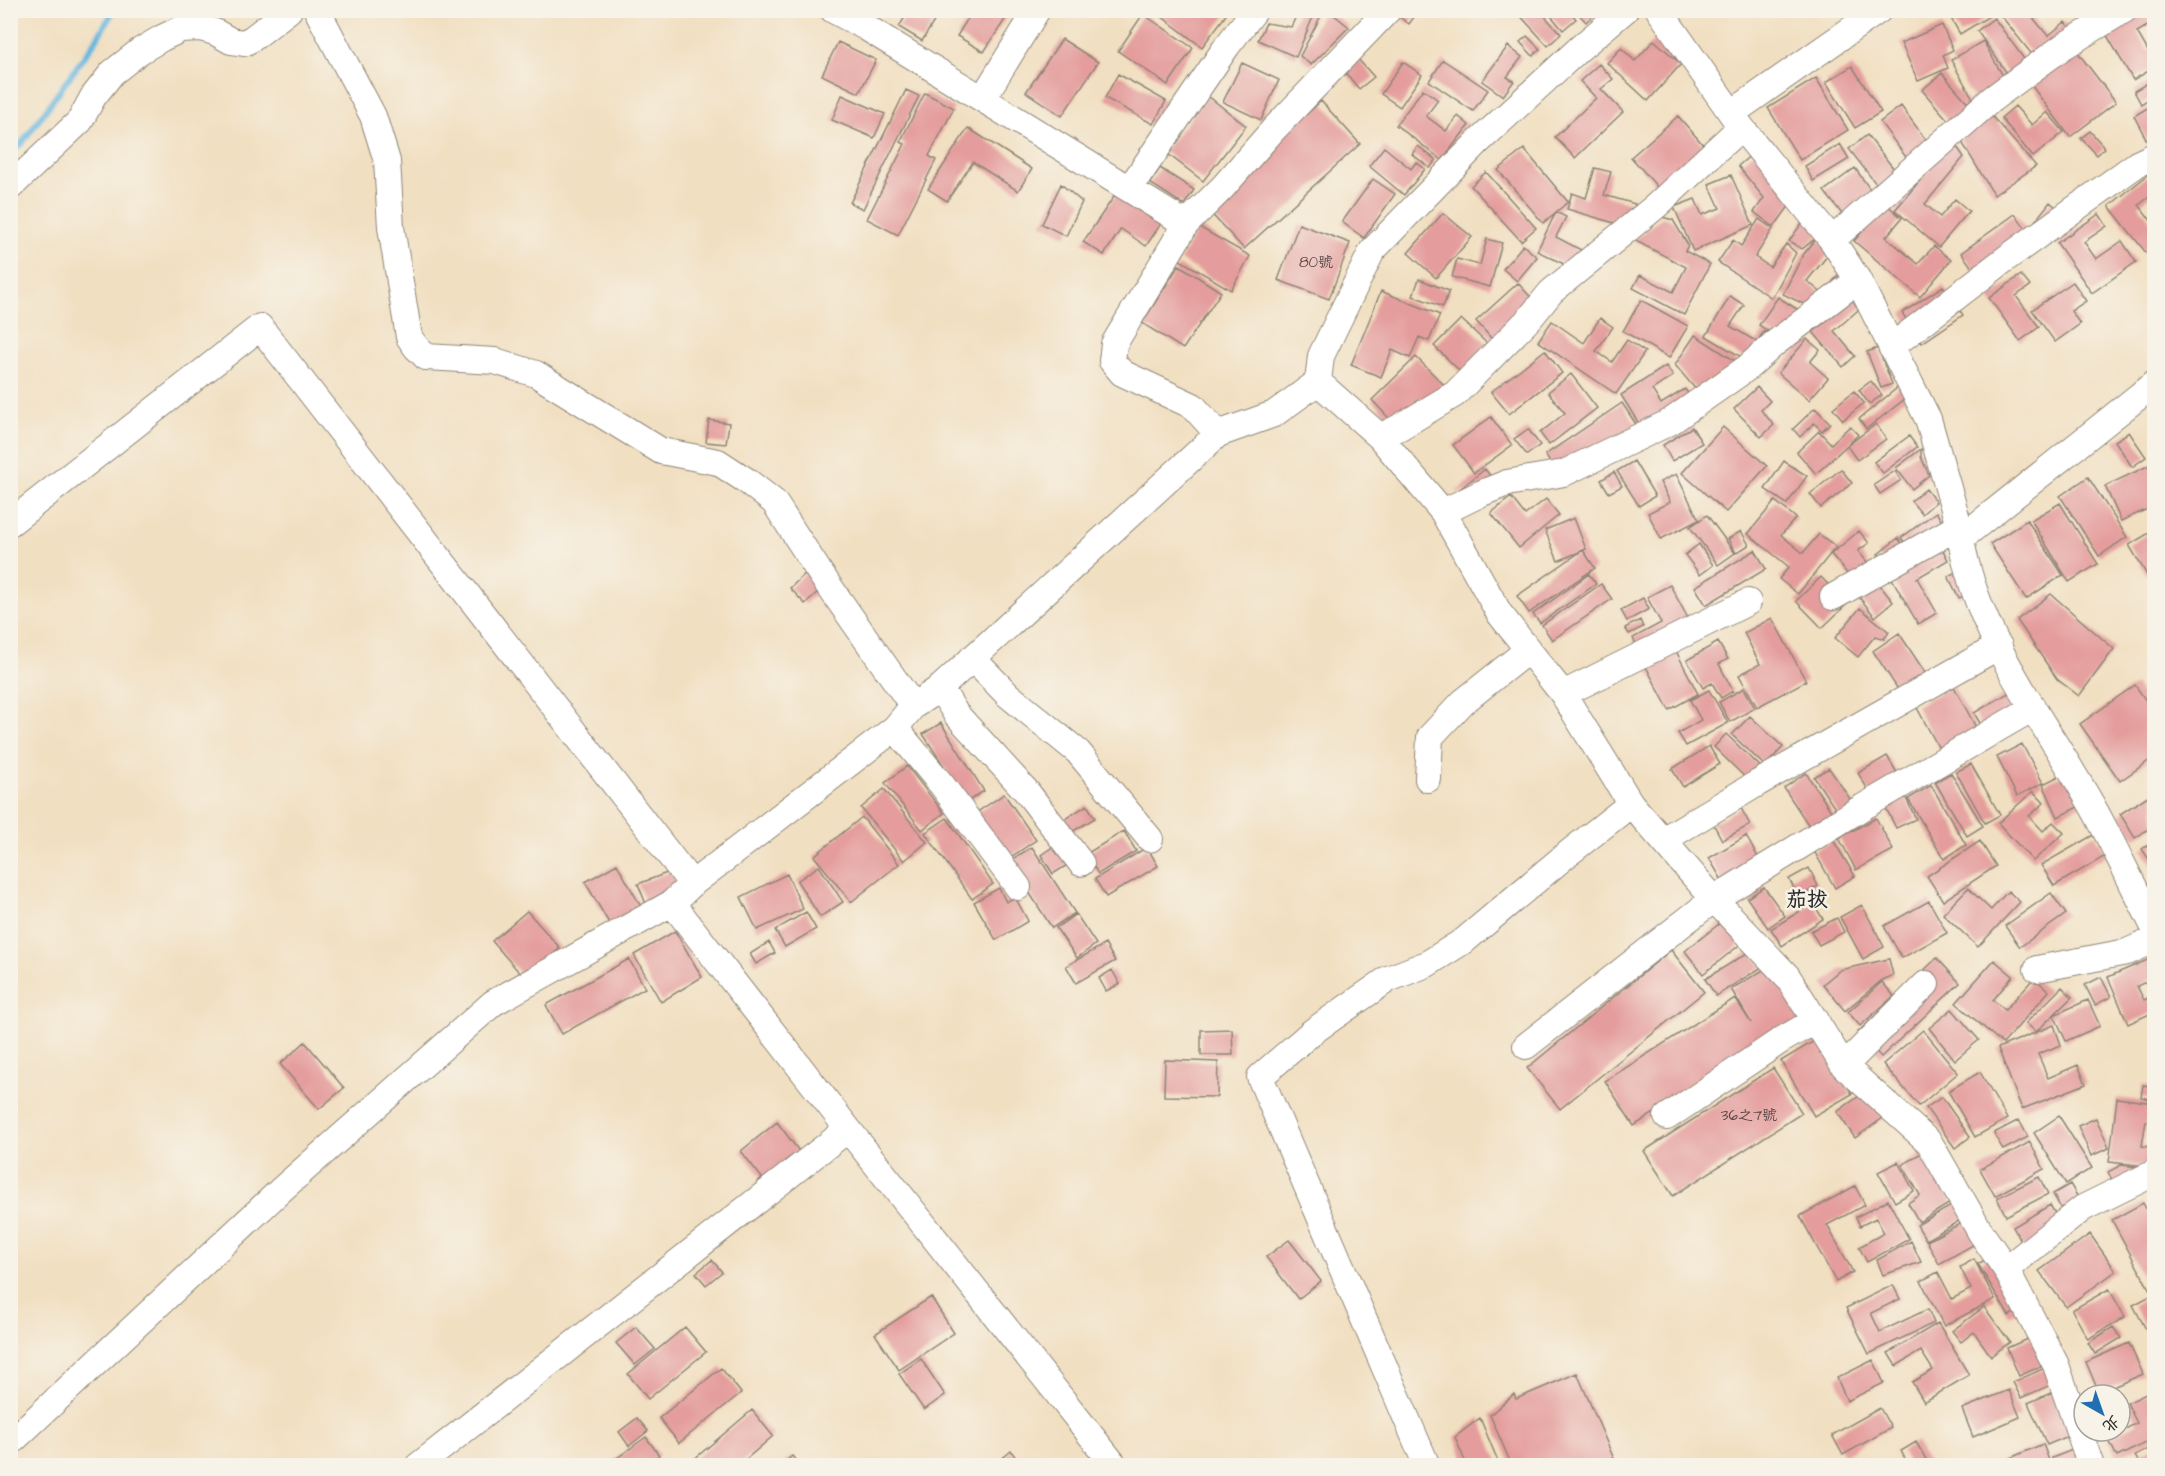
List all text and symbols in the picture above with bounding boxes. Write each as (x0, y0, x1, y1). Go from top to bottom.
house number: 80號 (1299, 252, 1333, 273)
district label: 茄拔 (1786, 885, 1828, 914)
house number: 36之7號 (1721, 1105, 1777, 1126)
north arrow (2072, 1383, 2132, 1443)
text: 北 (2098, 1410, 2124, 1437)

